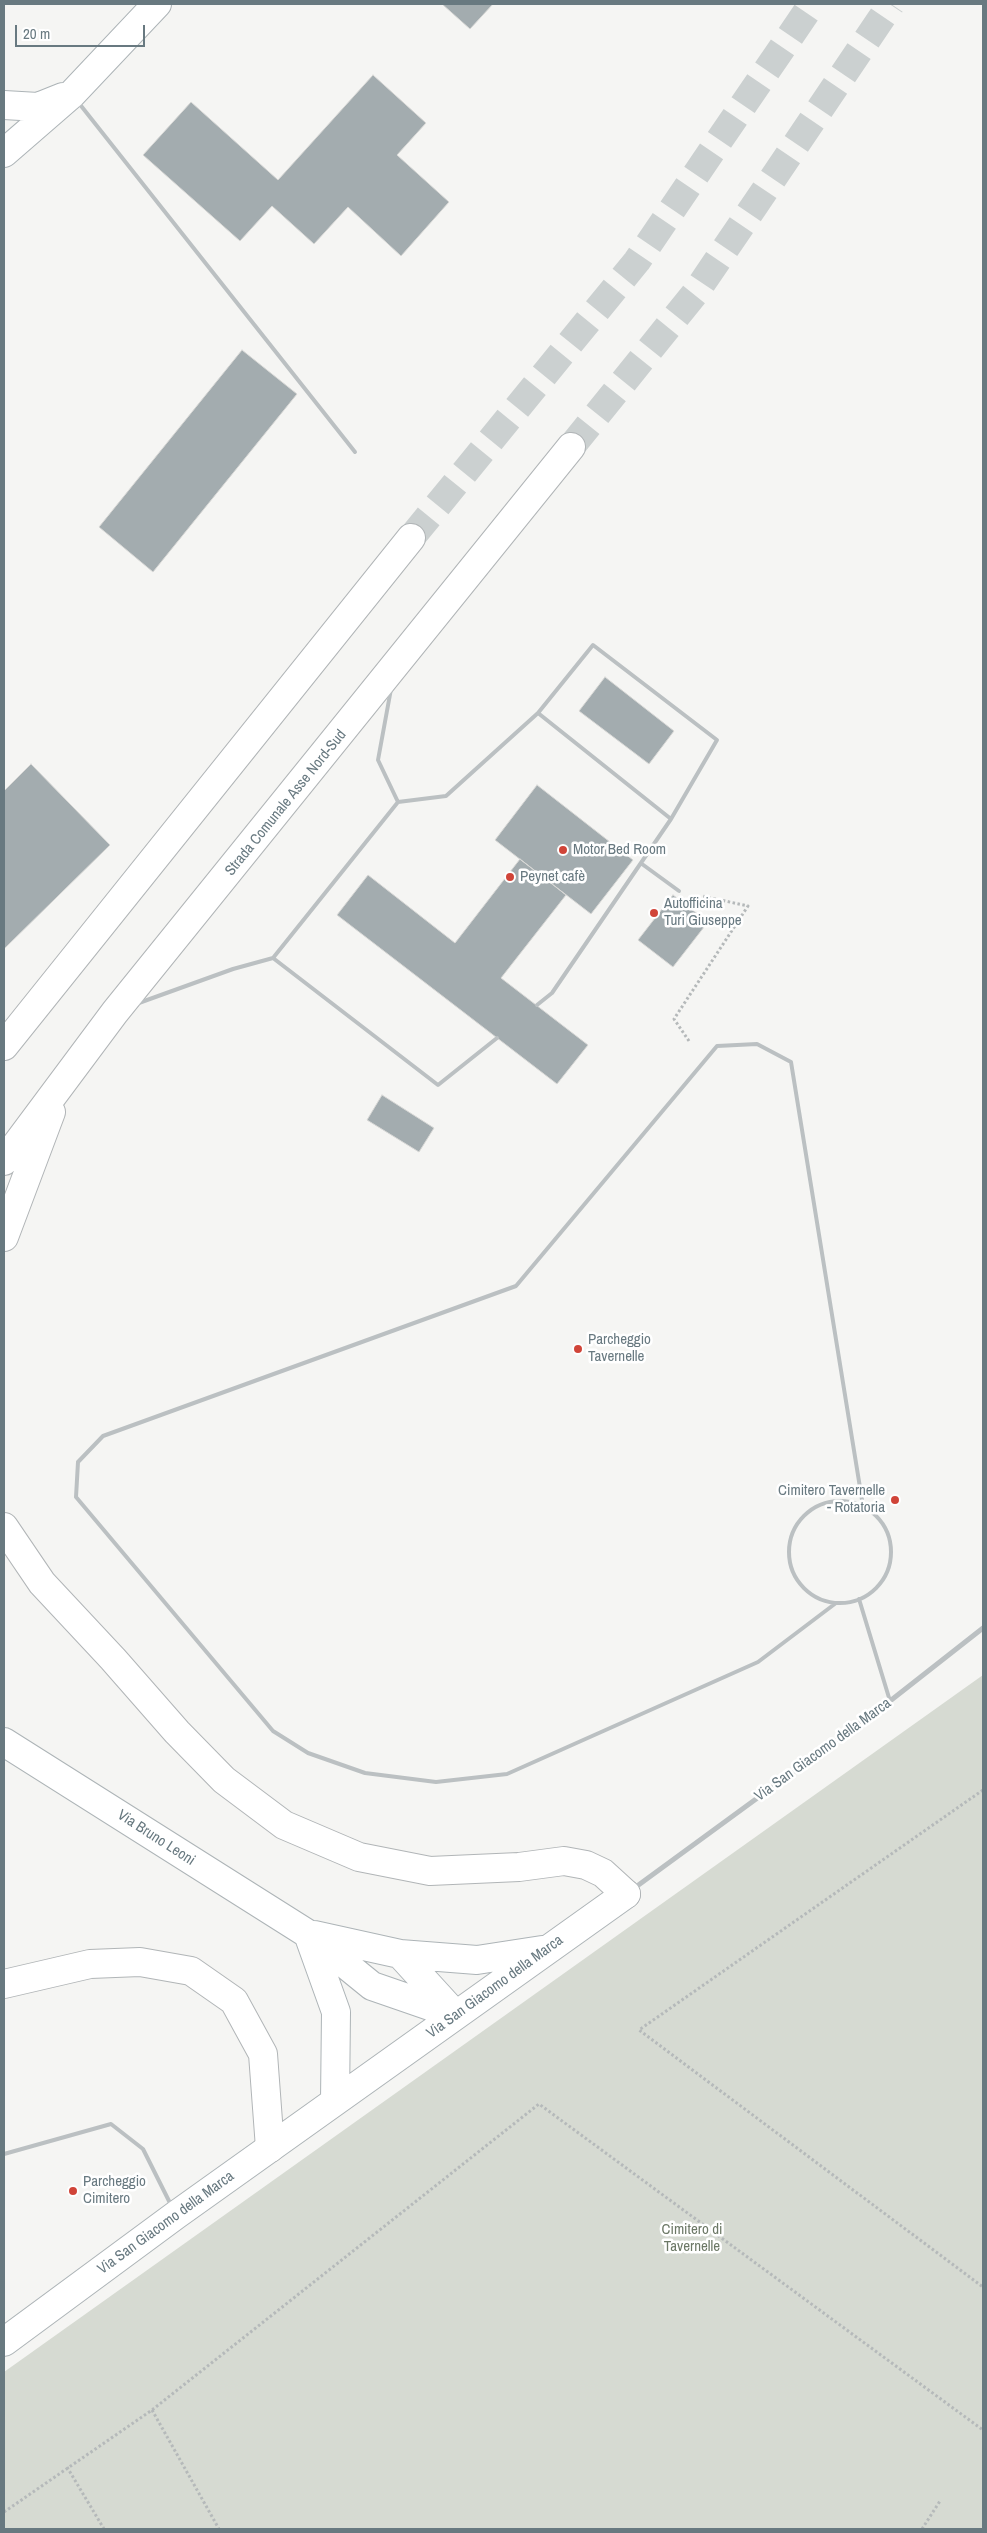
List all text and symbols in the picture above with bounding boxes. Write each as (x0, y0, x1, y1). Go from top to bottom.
scale bar (18, 15, 148, 47)
text: 20 m (23, 23, 50, 44)
street label: Strada Comunale Asse Nord-Sud (222, 726, 350, 880)
place label: Motor Bed Room (573, 841, 666, 859)
marker: Motor Bed Room (557, 844, 569, 856)
place label: Peynet cafè (520, 868, 585, 886)
marker: Peynet cafè (504, 871, 516, 883)
place label: Autofficina Turi Giuseppe (664, 895, 742, 930)
marker: Autofficina Turi Giuseppe (648, 907, 660, 919)
place label: Parcheggio Tavernelle (588, 1331, 651, 1366)
marker: Parcheggio Tavernelle (572, 1343, 584, 1355)
place label: Cimitero Tavernelle - Rotatoria (778, 1482, 885, 1517)
marker: Cimitero Tavernelle - Rotatoria (889, 1494, 901, 1506)
street label: Via San Giacomo della Marca (751, 1695, 895, 1805)
street label: Via Bruno Leoni (114, 1806, 198, 1870)
street label: Via San Giacomo della Marca (423, 1932, 567, 2042)
street label: Via San Giacomo della Marca (94, 2168, 238, 2278)
place label: Parcheggio Cimitero (83, 2173, 146, 2208)
marker: Parcheggio Cimitero (67, 2185, 79, 2197)
park label: Cimitero di Tavernelle (662, 2221, 722, 2256)

